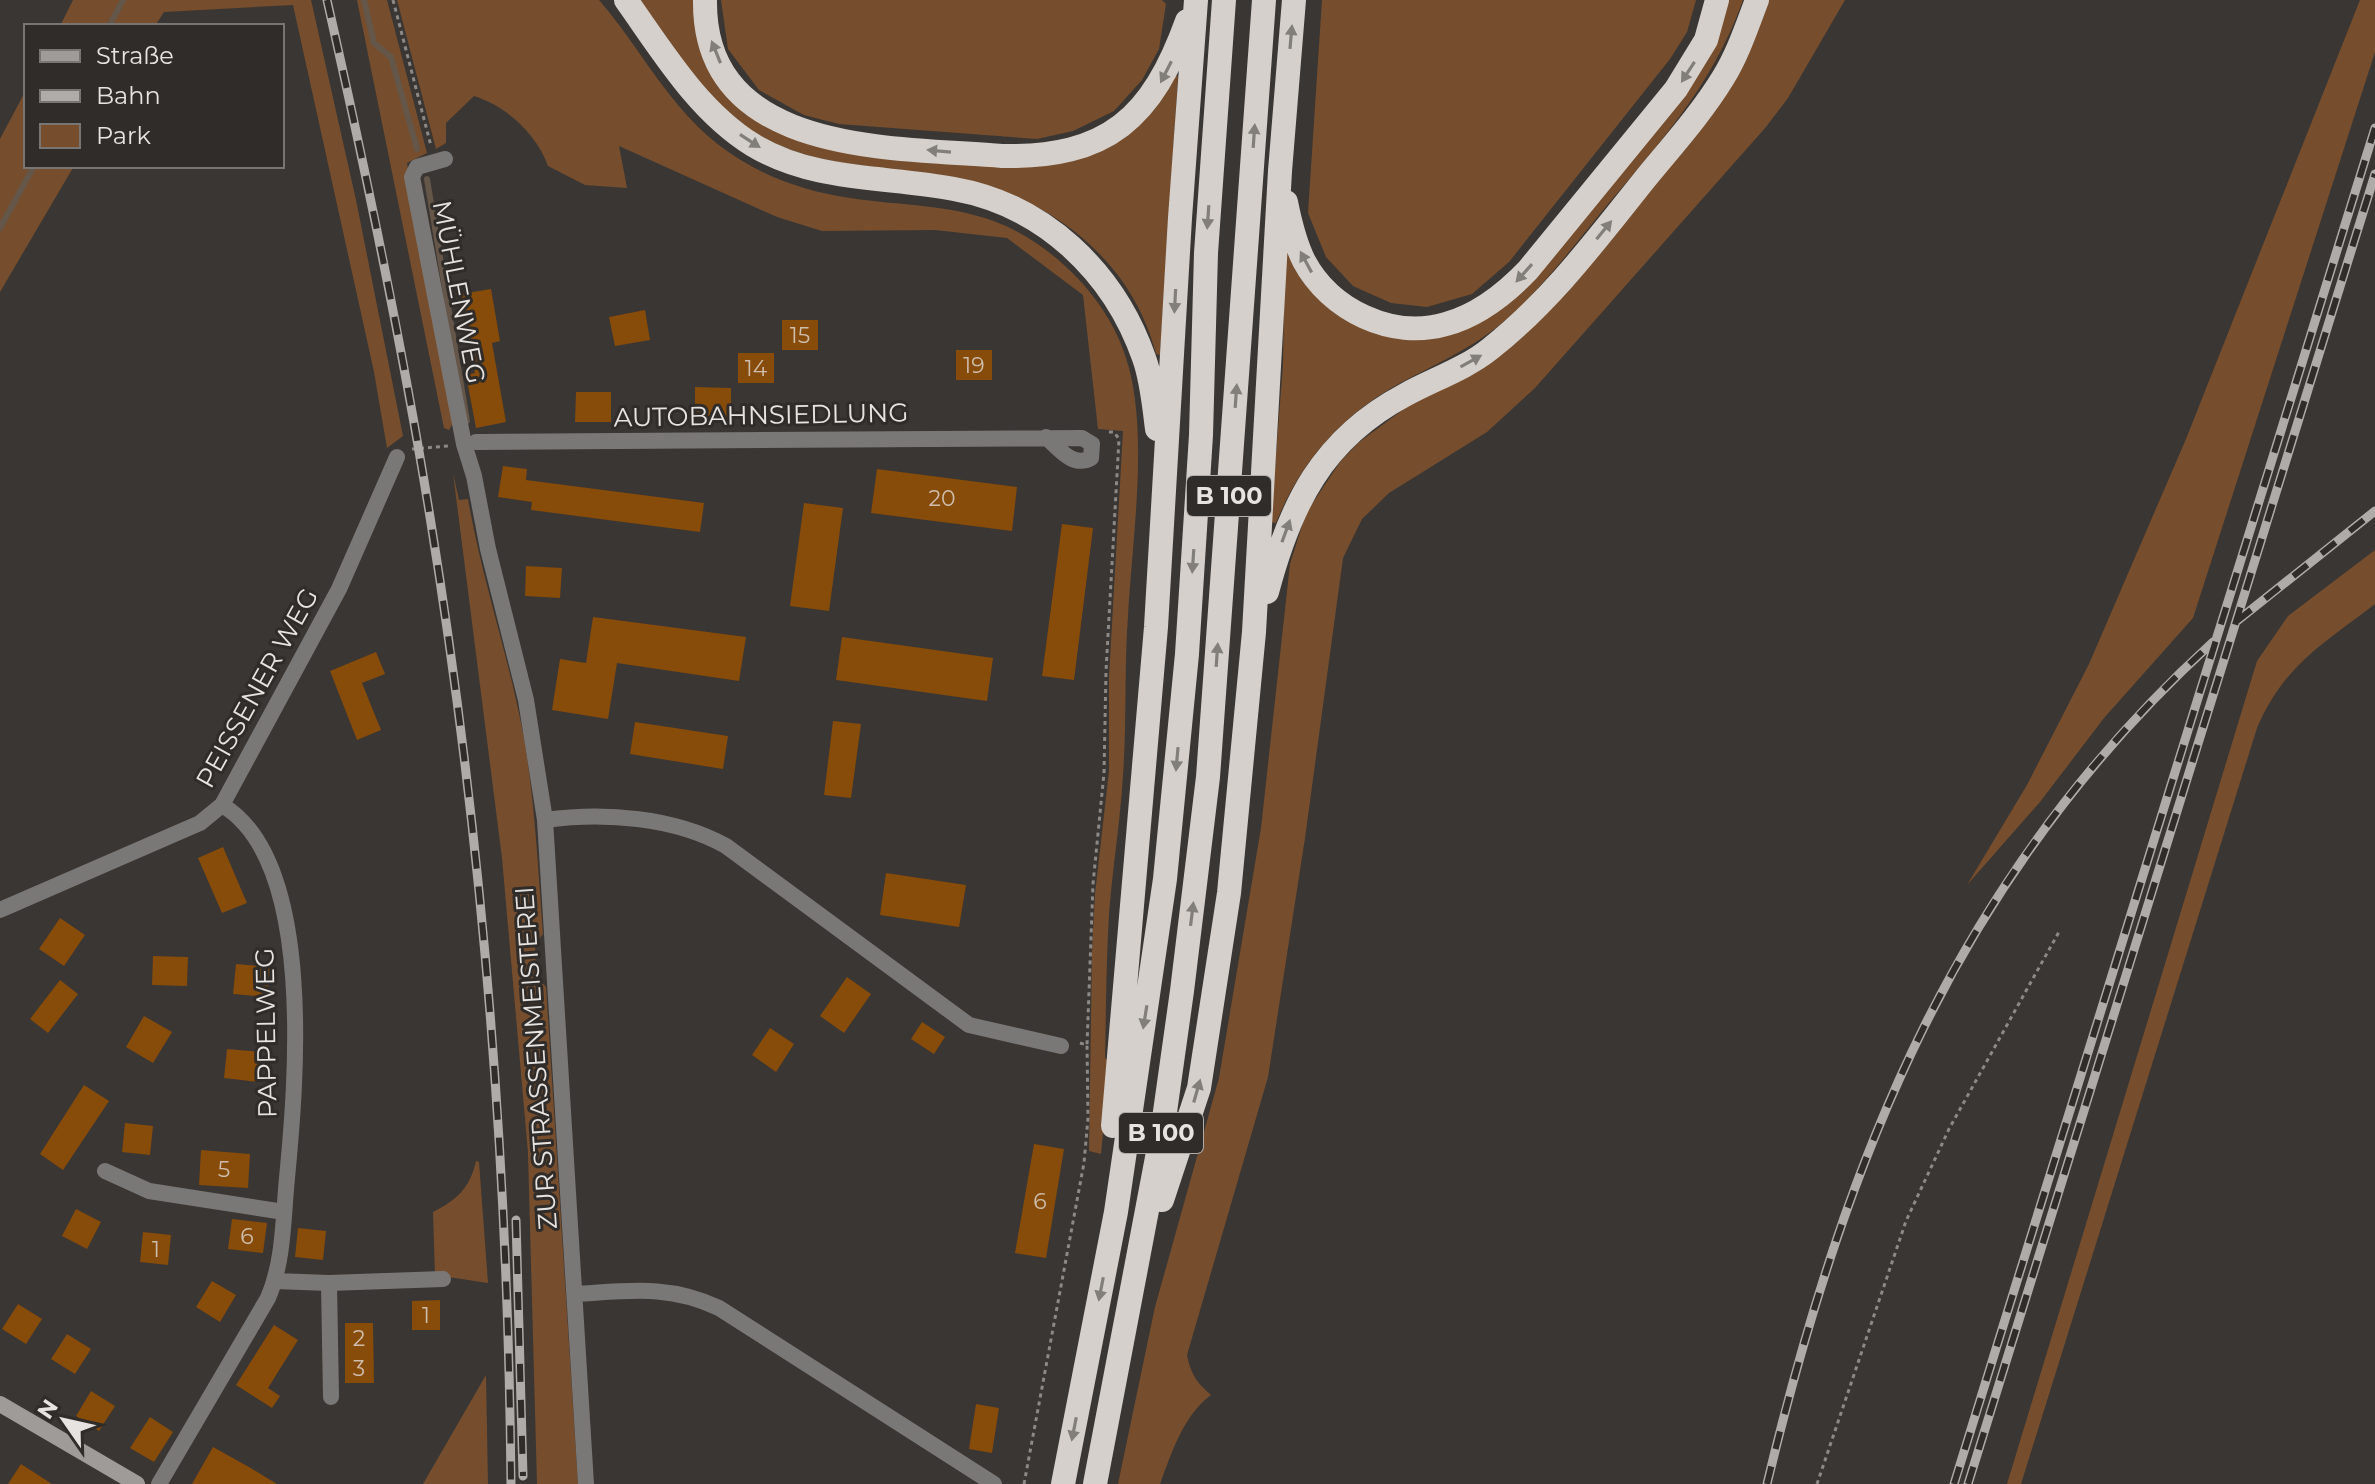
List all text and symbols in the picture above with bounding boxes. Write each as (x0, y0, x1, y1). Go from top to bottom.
legend (24, 24, 284, 168)
one-way arrow (1285, 24, 1298, 49)
one-way arrow (709, 40, 722, 64)
text: Straße (96, 41, 174, 70)
one-way arrow (1159, 61, 1172, 84)
one-way arrow (1680, 61, 1695, 82)
text: Bahn (96, 81, 161, 110)
text: Park (96, 121, 151, 150)
one-way arrow (1248, 123, 1261, 148)
one-way arrow (740, 134, 761, 149)
one-way arrow (926, 144, 951, 157)
street label: MÜHLENWEG (426, 198, 492, 386)
one-way arrow (1201, 205, 1214, 230)
one-way arrow (1596, 220, 1612, 240)
one-way arrow (1299, 251, 1312, 274)
one-way arrow (1516, 263, 1533, 283)
one-way arrow (1168, 289, 1181, 314)
house number: 15 (790, 322, 810, 349)
house number: 19 (963, 352, 985, 379)
one-way arrow (1460, 354, 1482, 368)
house number: 14 (745, 355, 768, 382)
one-way arrow (1230, 383, 1243, 408)
street label: AUTOBAHNSIEDLUNG (613, 396, 909, 434)
road number: B 100 (1187, 476, 1271, 516)
house number: 20 (928, 485, 956, 512)
one-way arrow (1280, 519, 1293, 543)
one-way arrow (1186, 549, 1199, 574)
street label: PEISSENER WEG (189, 583, 325, 793)
one-way arrow (1211, 642, 1224, 667)
one-way arrow (1170, 747, 1183, 772)
street label: ZUR STRASSENMEISTEREI (508, 885, 564, 1231)
one-way arrow (1186, 901, 1199, 926)
street label: PAPPELWEG (249, 948, 283, 1118)
one-way arrow (1138, 1005, 1151, 1030)
one-way arrow (1191, 1079, 1204, 1103)
road number: B 100 (1119, 1113, 1203, 1153)
house number: 5 (218, 1156, 230, 1183)
house number: 6 (1033, 1188, 1047, 1215)
house number: 6 (240, 1223, 254, 1250)
house number: 1 (152, 1236, 160, 1263)
one-way arrow (1095, 1276, 1107, 1301)
house number: 1 (422, 1302, 430, 1329)
house number: 2 (353, 1325, 365, 1352)
house number: 3 (353, 1355, 365, 1382)
north arrow (24, 1380, 104, 1460)
text: N (32, 1394, 64, 1424)
one-way arrow (1067, 1416, 1080, 1441)

